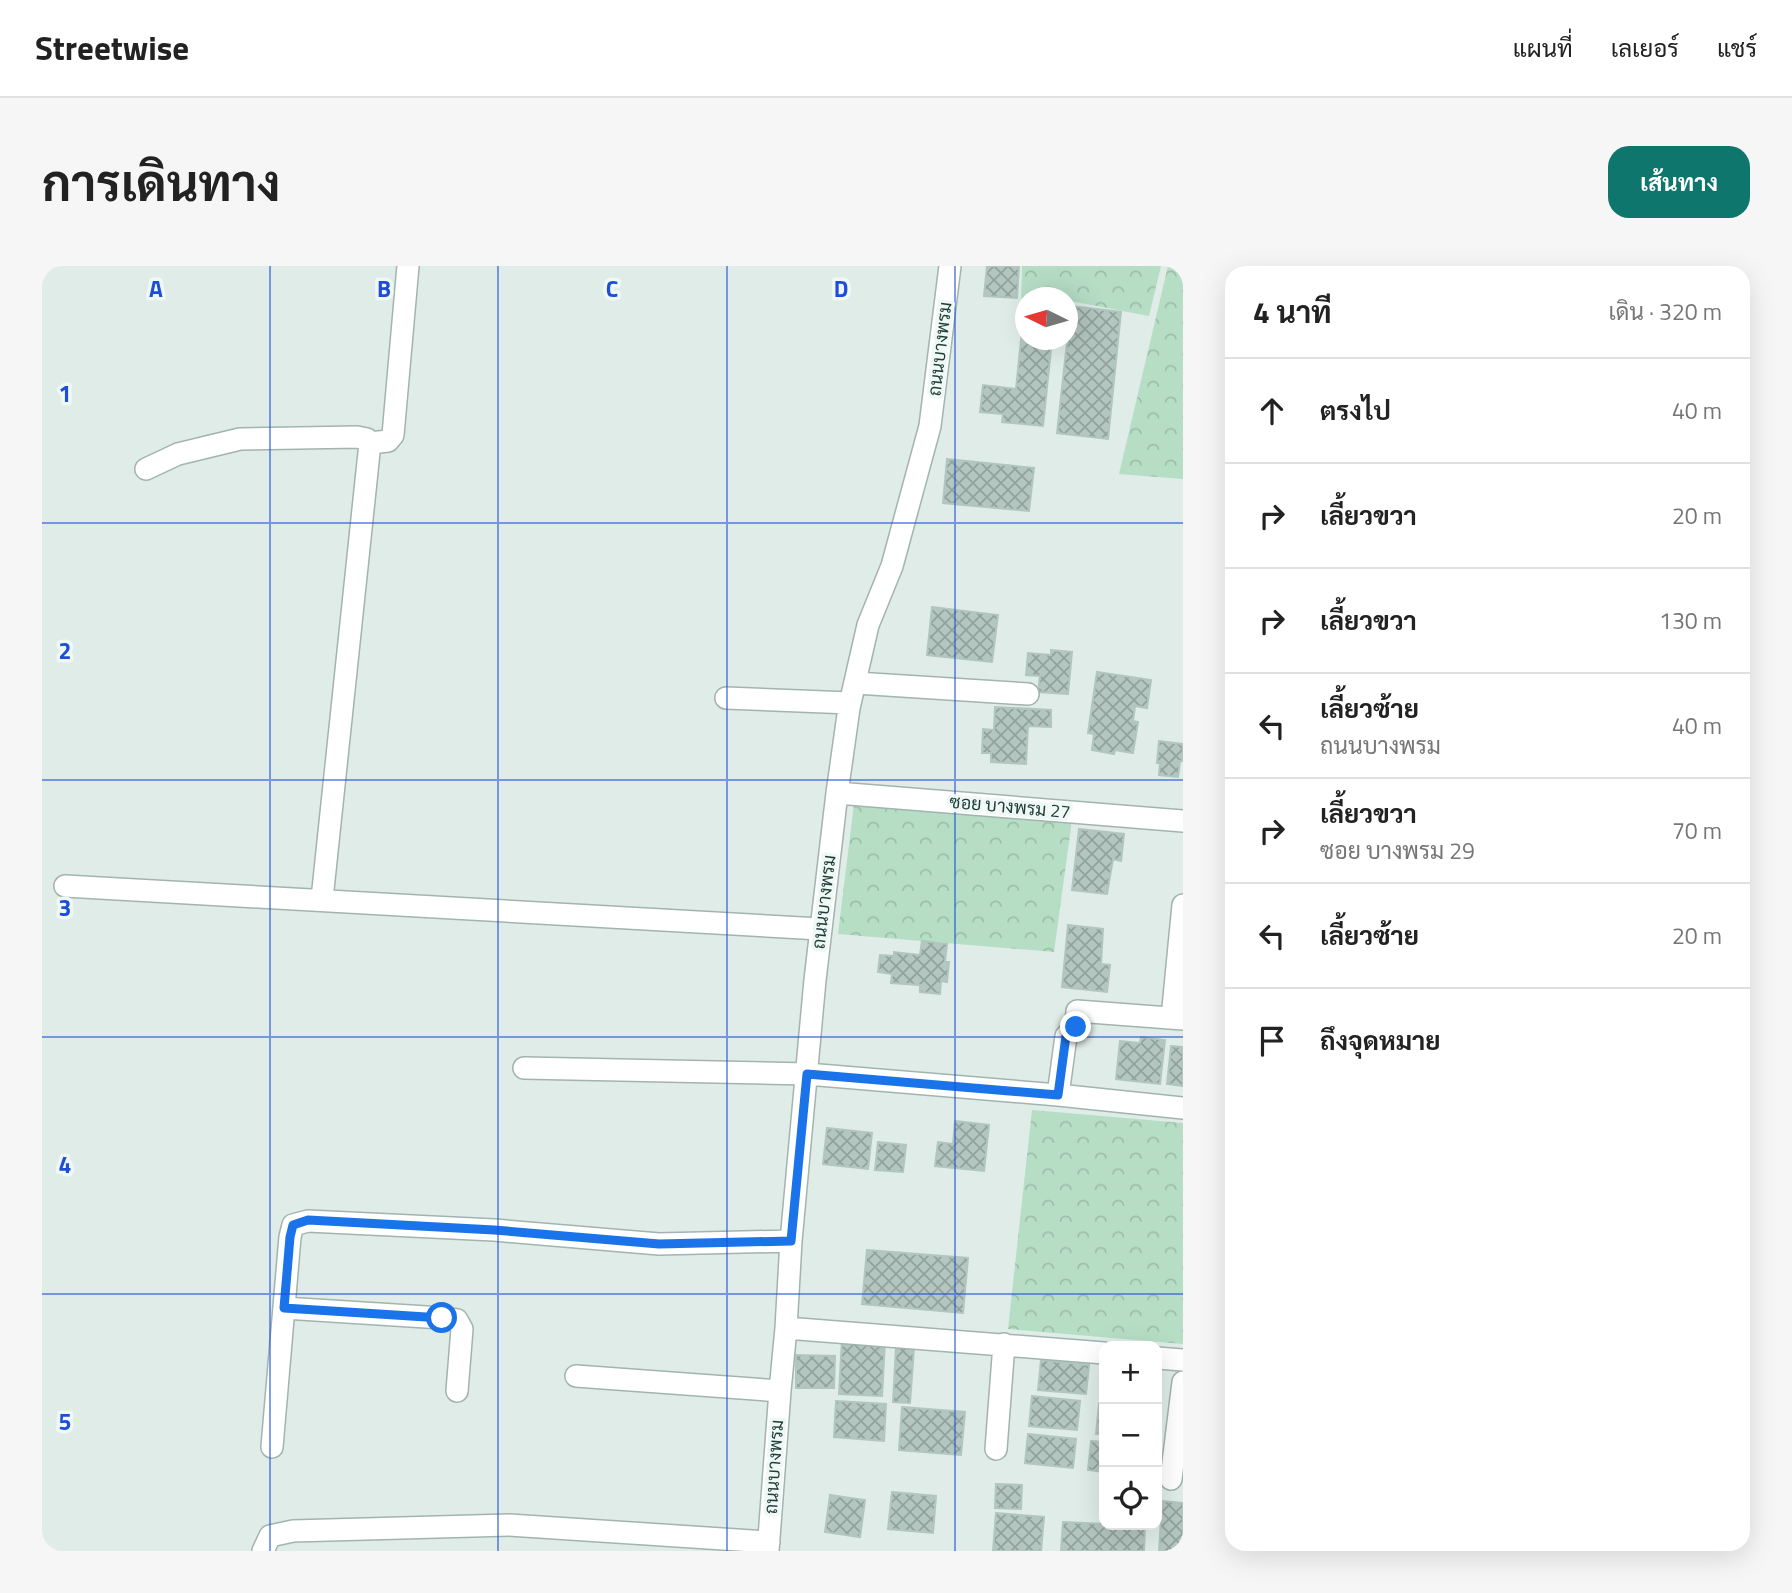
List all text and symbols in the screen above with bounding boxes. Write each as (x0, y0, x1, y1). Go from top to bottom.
text: Streetwise (35, 23, 189, 73)
text: แผนที่ (1513, 30, 1573, 66)
text: เลเยอร์ (1611, 30, 1679, 66)
text: แชร์ (1717, 30, 1757, 66)
text: การเดินทาง (42, 145, 280, 220)
button: เส้นทาง (1608, 146, 1750, 218)
text: A (149, 271, 163, 306)
text: B (377, 271, 391, 306)
text: C (606, 271, 618, 306)
text: D (834, 271, 848, 306)
north arrow (1015, 287, 1078, 350)
text: 4 นาที (1253, 289, 1332, 335)
text: เดิน · 320 m (1609, 294, 1722, 329)
street label: ถนนบางพรม (920, 300, 959, 398)
text: 1 (59, 376, 71, 411)
text: ตรงไป (1320, 391, 1391, 430)
icon: ahead (1253, 392, 1291, 430)
text: 40 m (1672, 393, 1722, 428)
text: เลี้ยวขวา (1320, 496, 1417, 535)
icon: right (1253, 497, 1291, 535)
text: 20 m (1672, 498, 1722, 533)
text: เลี้ยวขวา (1320, 601, 1417, 640)
icon: right (1253, 602, 1291, 640)
text: 130 m (1659, 603, 1722, 638)
text: 2 (59, 633, 71, 668)
text: เลี้ยวซ้าย (1320, 689, 1419, 728)
icon: left (1253, 707, 1291, 745)
text: 40 m (1672, 708, 1722, 743)
text: ถนนบางพรม (1320, 728, 1441, 763)
street label: ซอย บางพรม 27 (948, 788, 1072, 825)
text: เลี้ยวขวา (1320, 794, 1417, 833)
icon: right (1253, 812, 1291, 850)
text: 70 m (1672, 813, 1722, 848)
text: ซอย บางพรม 29 (1320, 833, 1475, 868)
street label: ถนนบางพรม (804, 853, 843, 951)
text: 3 (59, 890, 71, 925)
text: เลี้ยวซ้าย (1320, 916, 1419, 955)
icon: left (1253, 917, 1291, 955)
text: 20 m (1672, 918, 1722, 953)
route end (1060, 1011, 1091, 1042)
text: ถึงจุดหมาย (1320, 1021, 1441, 1060)
icon: arrive (1253, 1022, 1291, 1060)
text: 4 (59, 1147, 71, 1182)
route start (426, 1302, 457, 1333)
map controls (1099, 1341, 1162, 1530)
button: + (1099, 1341, 1162, 1404)
text: 5 (59, 1404, 71, 1439)
button: − (1099, 1404, 1162, 1467)
street label: ถนนบางพรม (757, 1419, 790, 1515)
button: locate (1099, 1467, 1162, 1530)

